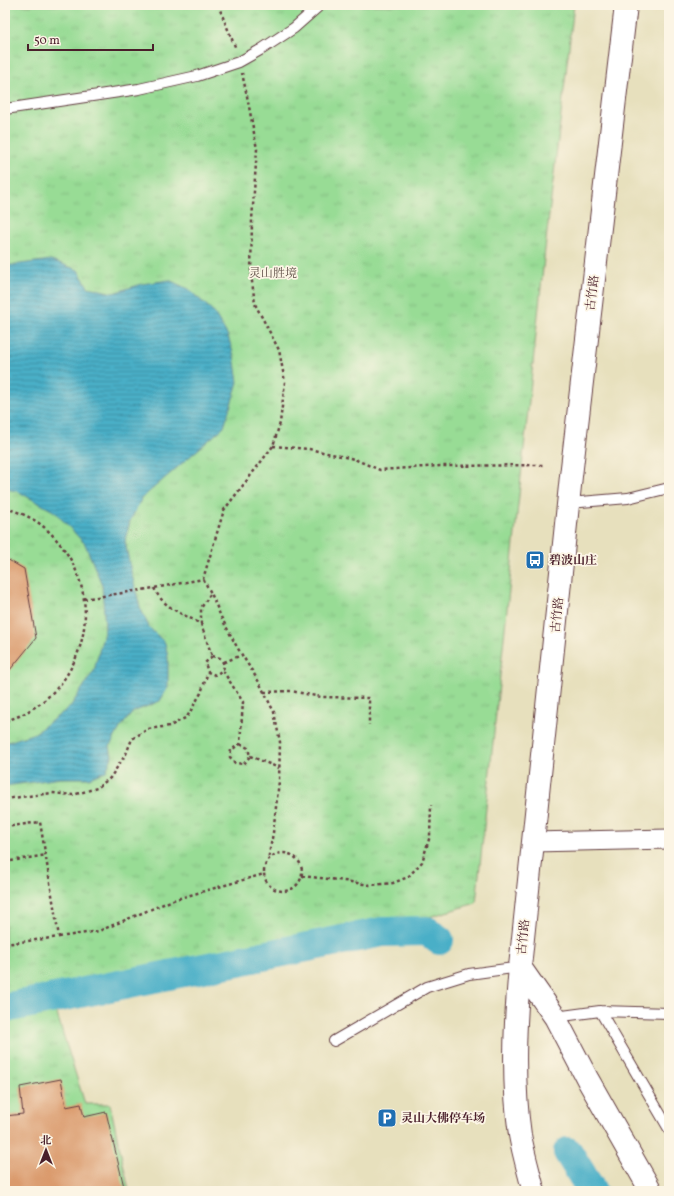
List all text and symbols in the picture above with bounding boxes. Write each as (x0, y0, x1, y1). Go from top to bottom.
scale bar (28, 26, 153, 52)
text: 50 m (34, 33, 60, 49)
park label: 灵山胜境 (249, 266, 297, 282)
street label: 古竹路 (583, 274, 603, 312)
bus stop icon: 碧波山庄 (524, 549, 546, 571)
place label: 碧波山庄 (549, 553, 597, 569)
street label: 古竹路 (548, 596, 568, 634)
street label: 古竹路 (514, 918, 534, 956)
parking icon: 灵山大佛停车场 (376, 1107, 398, 1129)
place label: 灵山大佛停车场 (401, 1111, 485, 1127)
north arrow (26, 1130, 66, 1170)
text: 北 (41, 1134, 52, 1149)

